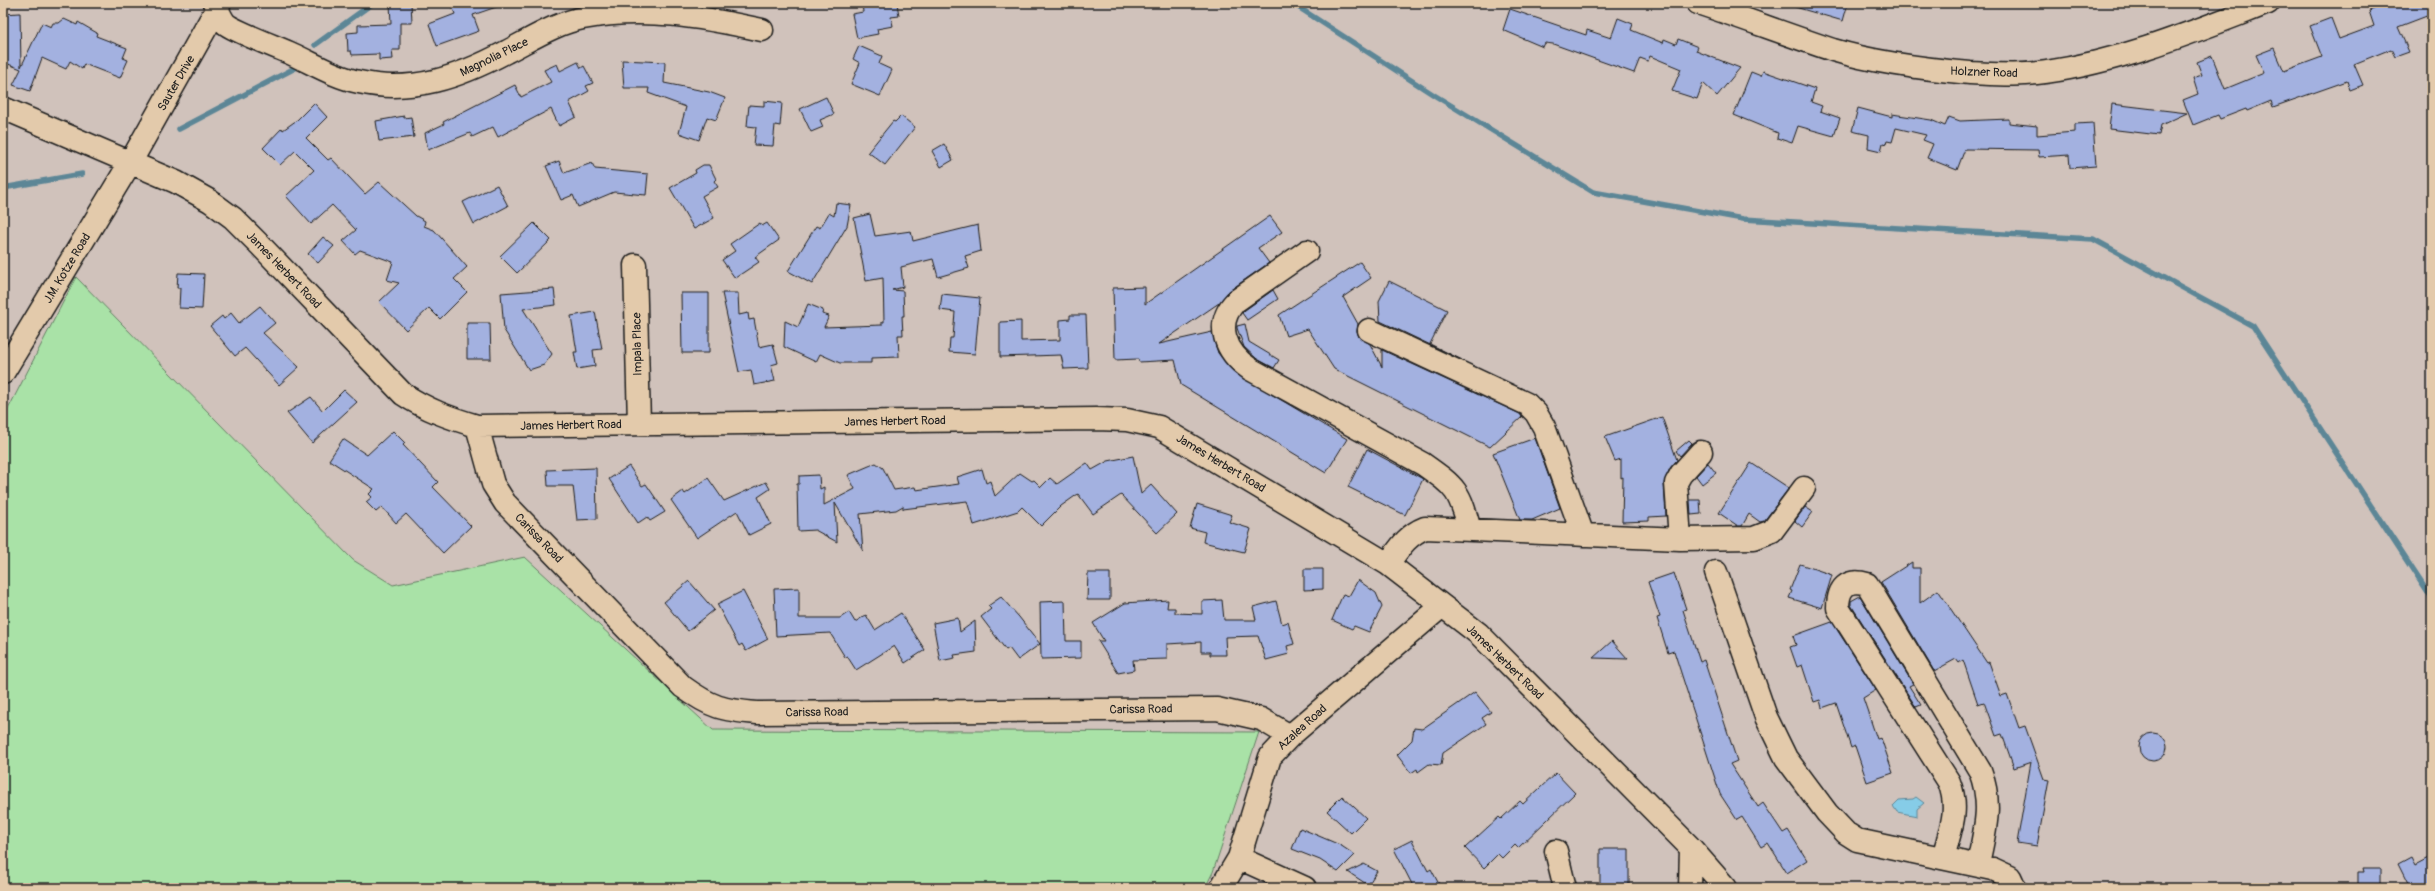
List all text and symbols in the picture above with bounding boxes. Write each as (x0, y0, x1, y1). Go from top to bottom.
street label: Magnolia Place (458, 34, 531, 80)
street label: Sauter Drive (155, 53, 198, 114)
street label: Holzner Road (1950, 64, 2018, 81)
street label: James Herbert Road (243, 229, 324, 312)
street label: J.M. Kotze Road (41, 230, 94, 306)
street label: Impala Place (629, 312, 646, 376)
street label: James Herbert Road (844, 413, 946, 430)
street label: James Herbert Road (520, 417, 622, 434)
street label: James Herbert Road (1173, 431, 1268, 496)
street label: Carissa Road (511, 510, 566, 566)
street label: James Herbert Road (1463, 622, 1546, 703)
street label: Carissa Road (1109, 701, 1173, 718)
street label: Azalea Road (1275, 701, 1330, 753)
street label: Carissa Road (785, 704, 849, 721)

